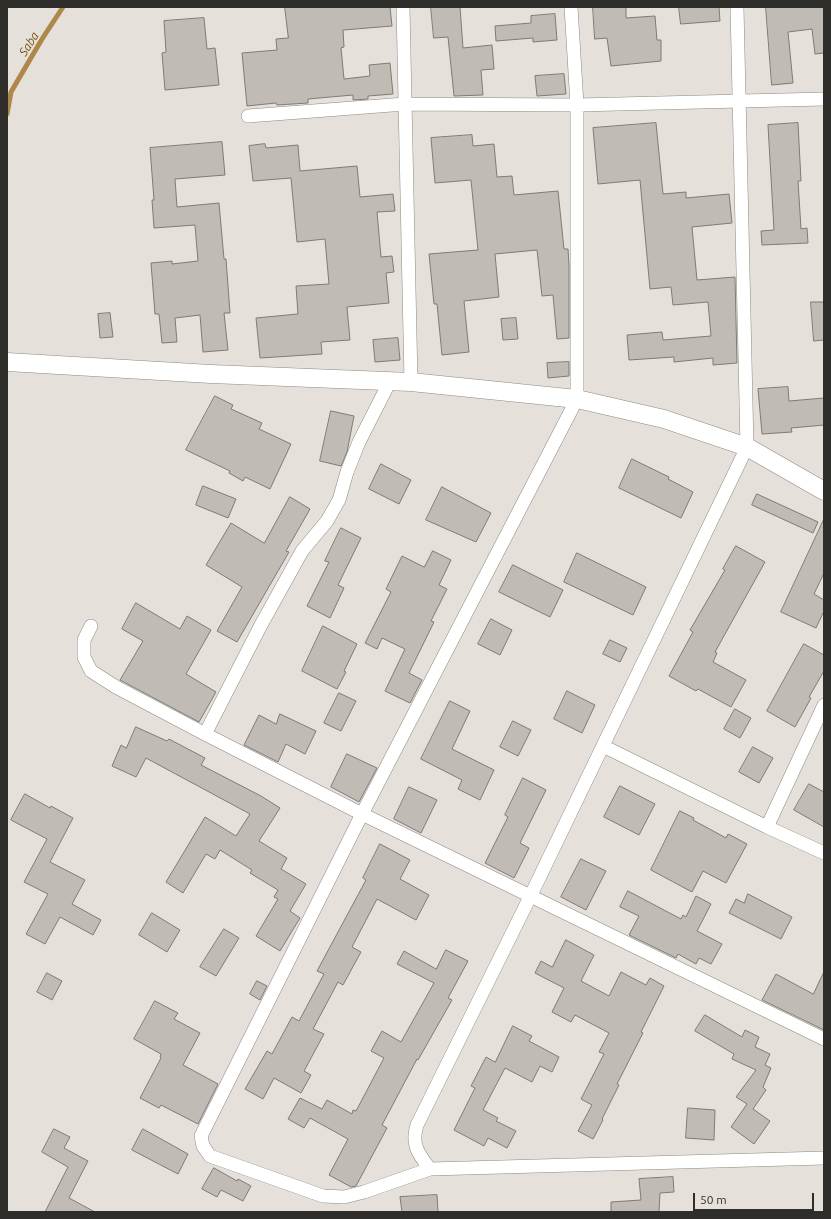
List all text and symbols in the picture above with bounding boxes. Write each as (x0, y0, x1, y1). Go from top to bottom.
water label: Saba (16, 29, 42, 59)
scale bar (695, 1185, 816, 1211)
text: 50 m (700, 1193, 727, 1206)

